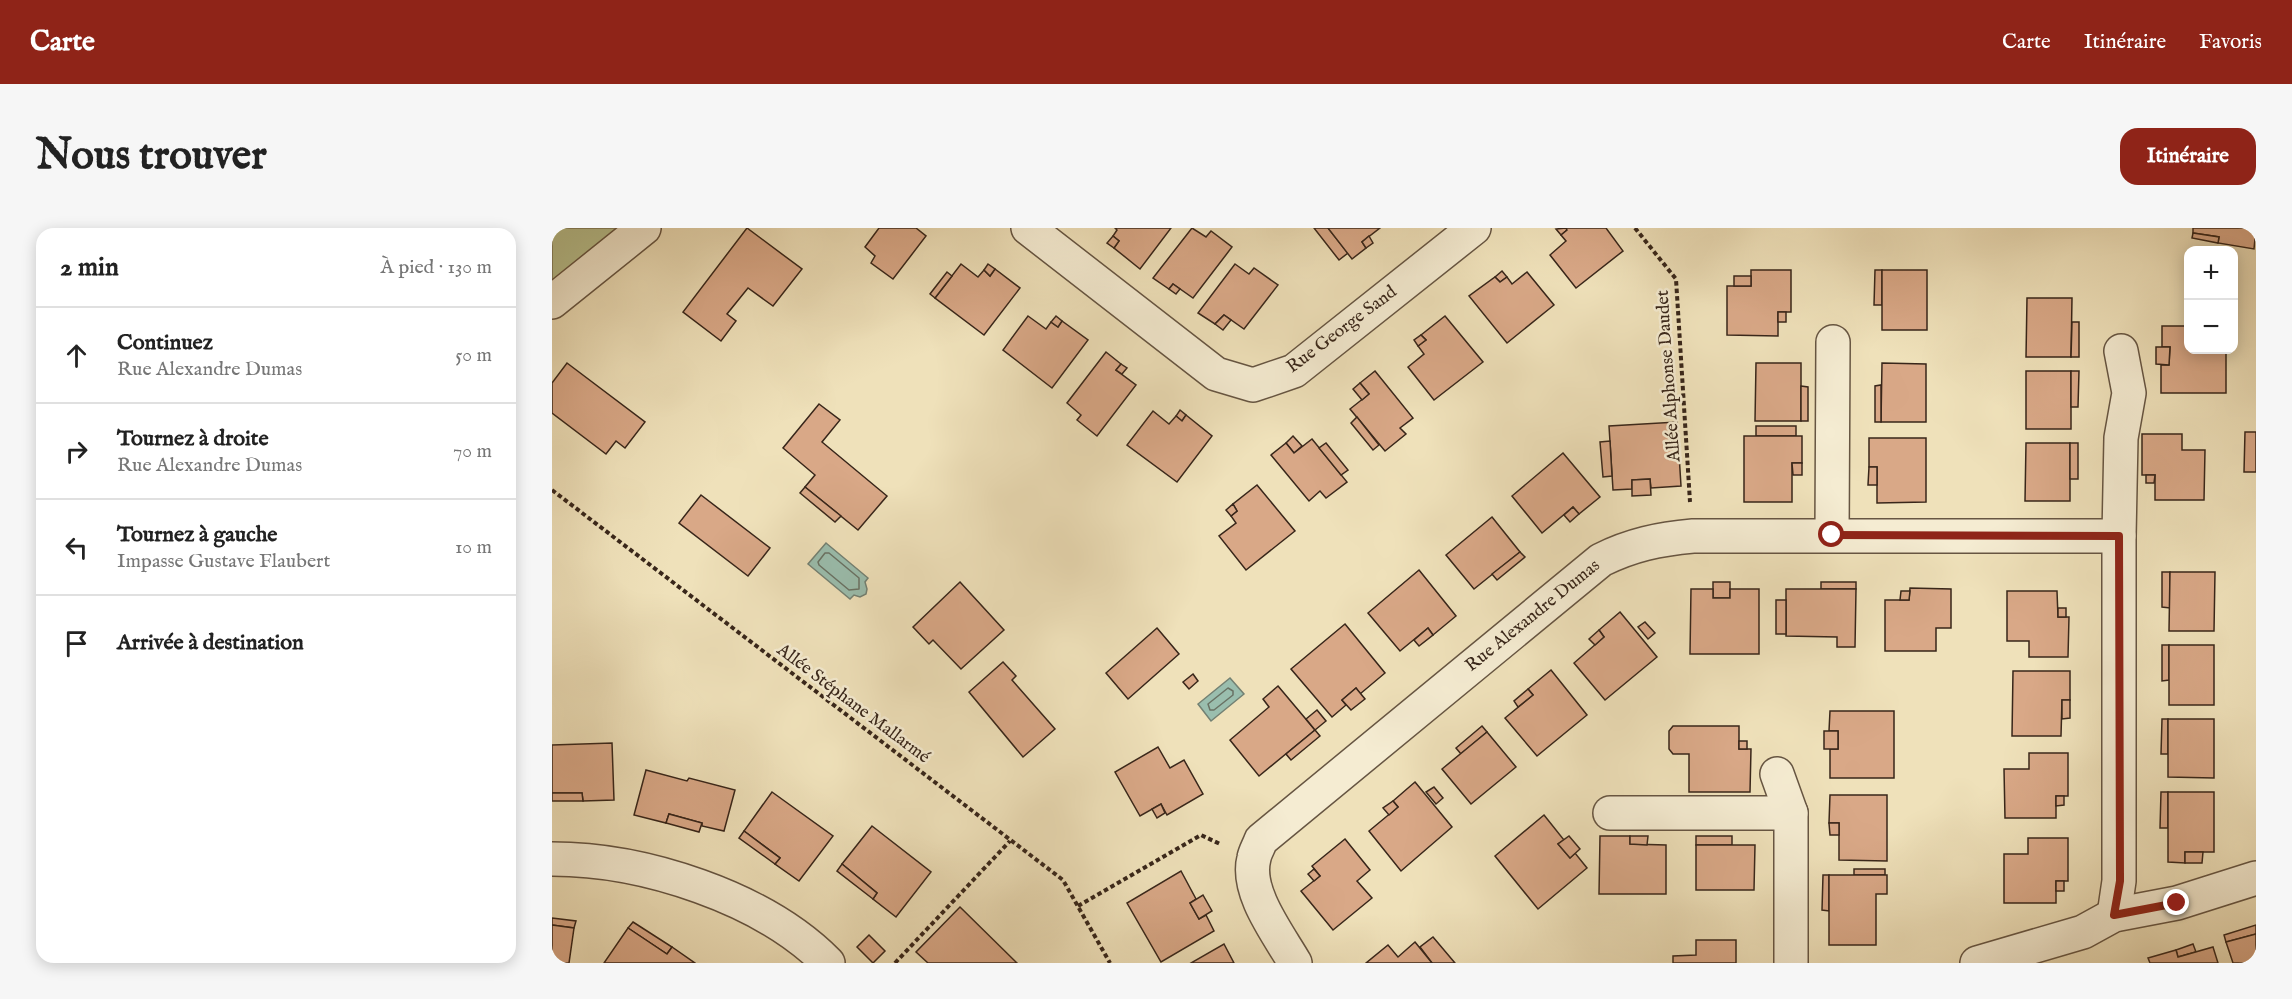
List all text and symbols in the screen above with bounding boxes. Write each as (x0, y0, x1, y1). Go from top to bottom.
text: Carte (30, 25, 95, 60)
text: Carte (2002, 29, 2051, 56)
text: Itinéraire (2084, 29, 2166, 56)
text: Favoris (2199, 29, 2262, 56)
button: Itinéraire (2120, 128, 2256, 185)
text: Nous trouver (36, 130, 267, 183)
map controls (2184, 246, 2238, 354)
button: + (2184, 246, 2238, 300)
text: 2 min (60, 251, 119, 284)
text: À pied · 130 m (381, 255, 492, 280)
street label: Rue George Sand (1282, 281, 1402, 379)
street label: Allée Alphonse Daudet (1652, 289, 1687, 464)
button: − (2184, 300, 2238, 354)
text: Continuez (117, 329, 213, 357)
icon: ahead (60, 339, 93, 372)
text: 50 m (455, 343, 492, 368)
text: Rue Alexandre Dumas (117, 357, 302, 382)
text: Tournez à droite (117, 425, 268, 453)
icon: right (60, 435, 93, 468)
text: 70 m (453, 439, 492, 464)
text: Rue Alexandre Dumas (117, 453, 302, 478)
text: Tournez à gauche (117, 521, 277, 549)
route start (1818, 521, 1844, 547)
icon: left (60, 531, 93, 564)
text: 10 m (455, 535, 492, 560)
text: Impasse Gustave Flaubert (117, 549, 330, 574)
street label: Rue Alexandre Dumas (1461, 555, 1605, 677)
icon: arrive (60, 627, 93, 660)
text: Arrivée à destination (117, 629, 304, 657)
street label: Allée Stéphane Mallarmé (771, 638, 934, 769)
route end (2163, 889, 2189, 915)

